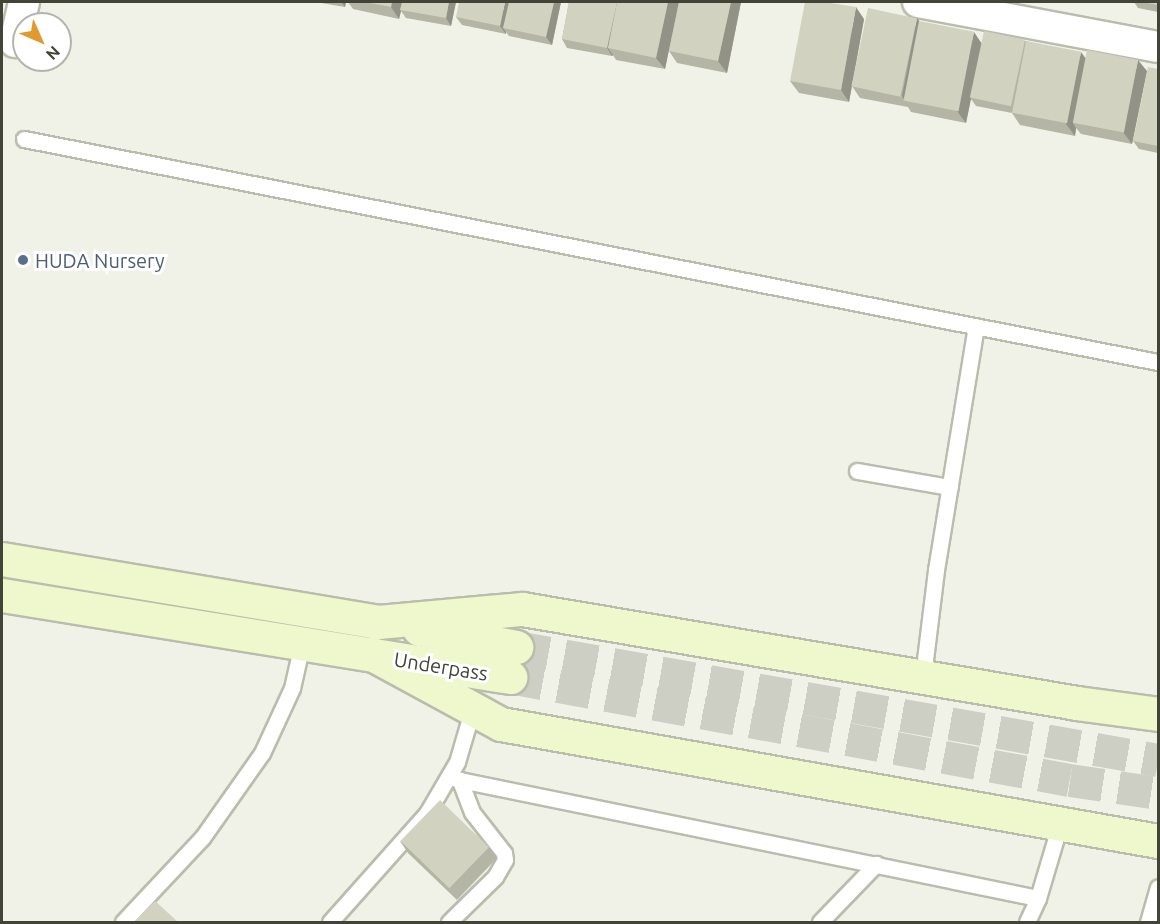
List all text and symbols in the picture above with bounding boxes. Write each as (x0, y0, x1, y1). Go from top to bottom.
north arrow (12, 12, 72, 72)
text: N (43, 43, 64, 64)
place label: HUDA Nursery (35, 248, 165, 272)
marker: HUDA Nursery (16, 253, 30, 267)
street label: Underpass (392, 647, 490, 685)

